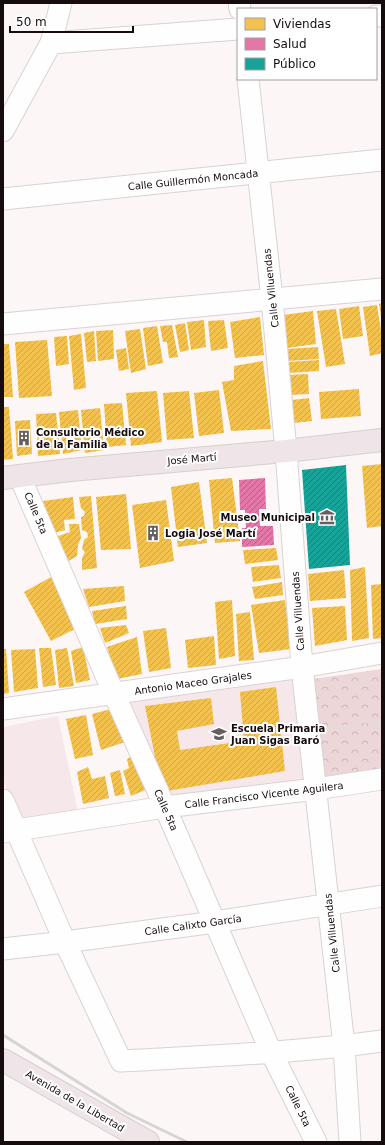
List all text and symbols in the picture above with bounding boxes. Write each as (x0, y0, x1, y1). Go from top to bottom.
scale bar (10, 8, 133, 34)
legend (237, 8, 377, 80)
text: 50 m (16, 15, 47, 29)
text: Viviendas (273, 17, 331, 31)
text: Salud (273, 37, 307, 51)
text: Público (273, 57, 316, 71)
street label: Calle Guillermón Moncada (127, 168, 259, 192)
street label: Calle Villuendas (261, 248, 281, 328)
place label: Consultorio Médico de la Familia (36, 427, 144, 450)
building icon: Consultorio Médico de la Familia (15, 429, 33, 447)
street label: José Martí (166, 451, 218, 467)
street label: Calle 5ta (22, 490, 50, 536)
museum icon: Museo Municipal (318, 508, 336, 526)
place label: Museo Municipal (221, 512, 315, 523)
building icon: Logia José Martí (144, 524, 162, 542)
place label: Logia José Martí (165, 528, 256, 539)
street label: Calle Villuendas (290, 571, 306, 651)
street label: Antonio Maceo Grajales (134, 669, 252, 697)
place label: Escuela Primaria Juan Sigas Baró (230, 723, 325, 746)
school or university icon: Escuela Primaria Juan Sigas Baró (210, 725, 228, 743)
street label: Calle Francisco Vicente Aguilera (184, 780, 344, 810)
street label: Calle 5ta (152, 787, 180, 833)
street label: Calle Villuendas (322, 893, 342, 973)
street label: Calle Calixto García (144, 913, 242, 937)
street label: Avenida de la Libertad (24, 1068, 126, 1134)
street label: Calle 5ta (283, 1084, 313, 1128)

